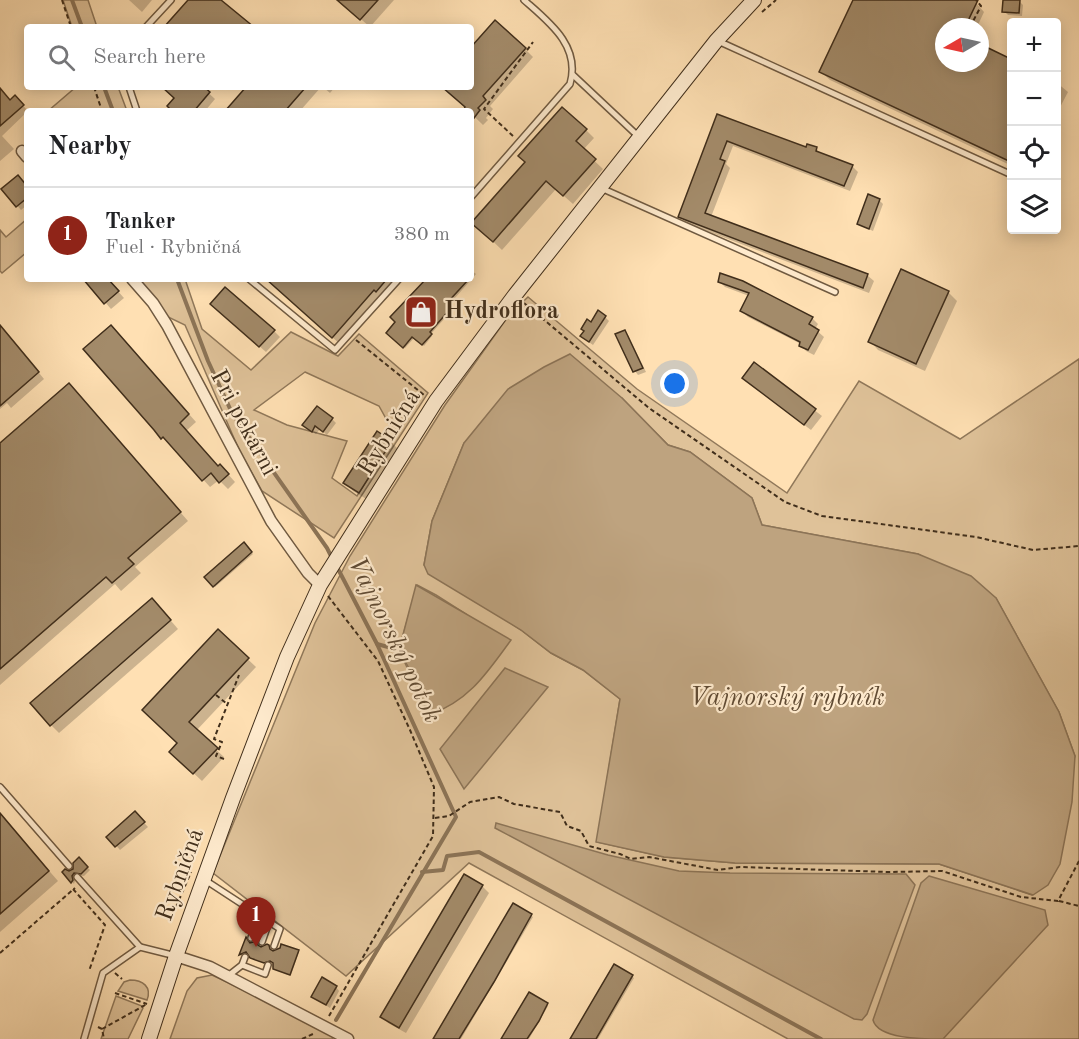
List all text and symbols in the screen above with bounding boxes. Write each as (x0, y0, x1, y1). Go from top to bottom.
north arrow (935, 18, 989, 72)
map controls (1007, 18, 1061, 234)
button: + (1007, 18, 1061, 72)
search box (24, 24, 474, 90)
icon: search (45, 41, 78, 74)
text: Search here (93, 46, 206, 68)
button: − (1007, 72, 1061, 126)
button: locate (1007, 126, 1061, 180)
text: Nearby (48, 134, 132, 160)
button: layers (1007, 180, 1061, 234)
text: Tanker (105, 211, 175, 233)
text: 1 (62, 225, 73, 245)
text: 380 m (394, 225, 450, 245)
text: Fuel · Rybničná (105, 238, 241, 258)
shop icon: Hydroflora (403, 294, 439, 330)
place label: Hydroflora (444, 300, 559, 324)
street label: Pri pekárni (205, 366, 281, 480)
your location (660, 369, 689, 398)
street label: Rybničná (354, 385, 426, 480)
water label: Vajnorský potok (343, 553, 445, 727)
water label: Vajnorský rybník (689, 685, 885, 711)
street label: Rybničná (153, 825, 209, 925)
pin: 1 (236, 898, 276, 947)

